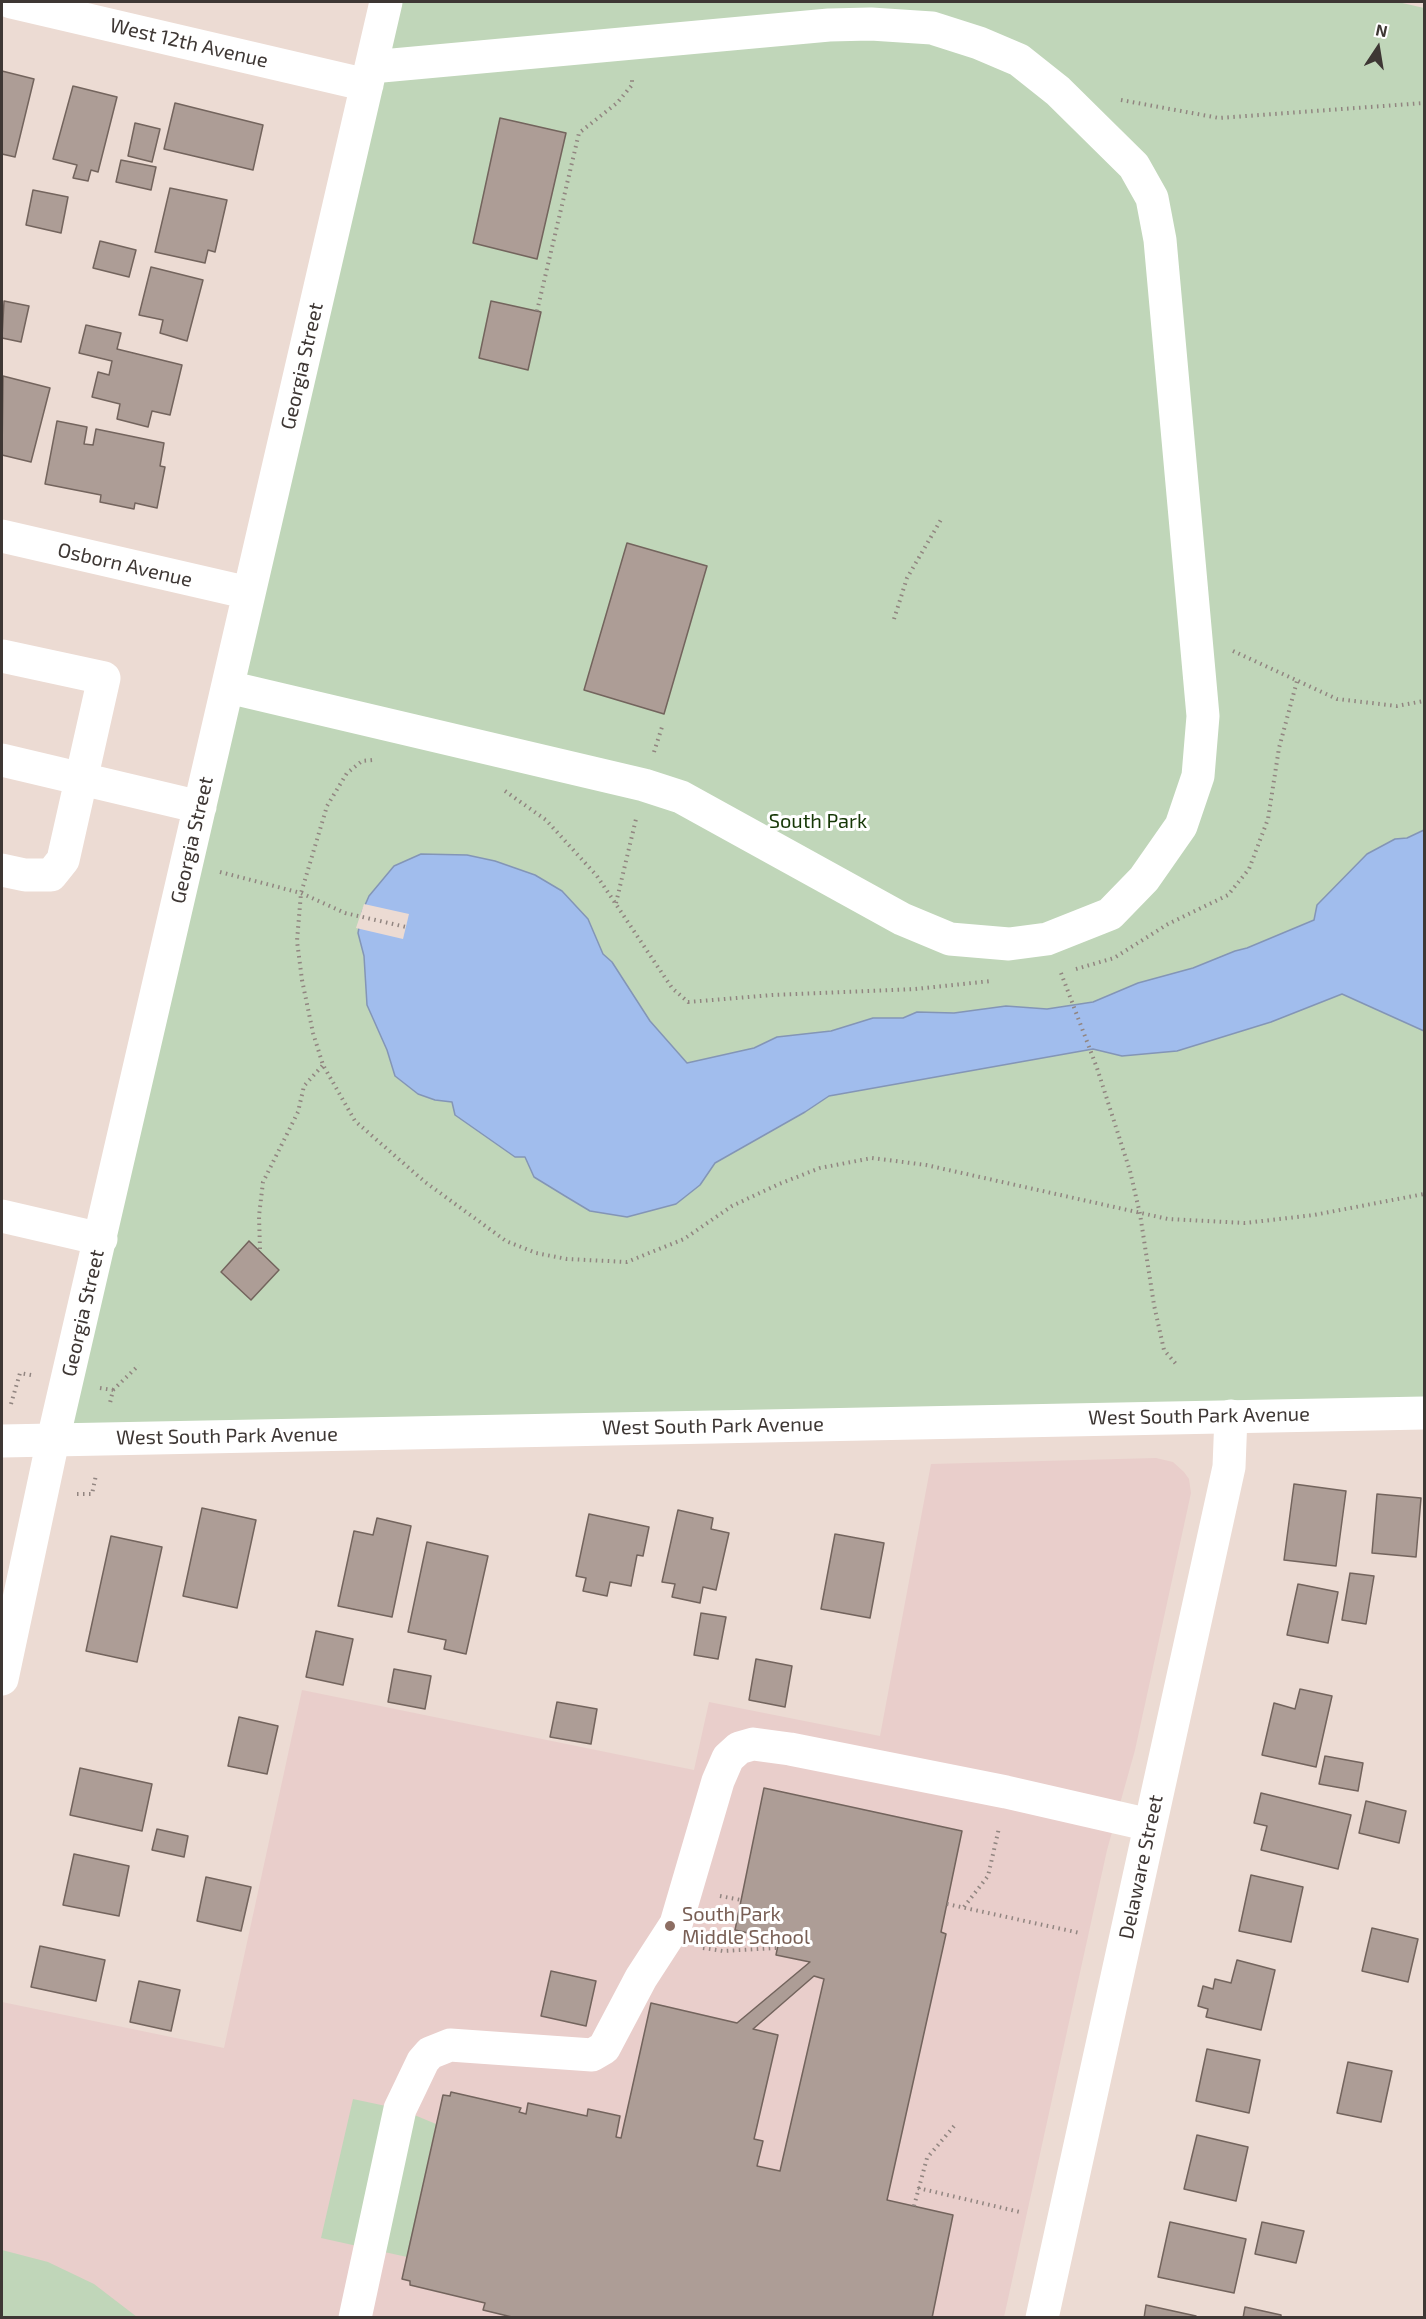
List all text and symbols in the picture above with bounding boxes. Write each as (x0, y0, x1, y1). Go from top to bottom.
street label: West 12th Avenue (108, 13, 270, 73)
north arrow (1348, 18, 1408, 78)
text: N (1374, 19, 1389, 40)
street label: Georgia Street (276, 300, 328, 432)
street label: Osborn Avenue (55, 538, 195, 592)
street label: Georgia Street (166, 774, 218, 906)
park label: South Park (769, 809, 867, 833)
street label: Georgia Street (57, 1247, 109, 1379)
street label: West South Park Avenue (1088, 1402, 1310, 1430)
street label: West South Park Avenue (602, 1412, 824, 1440)
street label: West South Park Avenue (116, 1422, 338, 1450)
street label: Delaware Street (1114, 1793, 1168, 1941)
place label: South Park Middle School (682, 1902, 810, 1949)
marker: South Park Middle School (663, 1919, 677, 1933)

